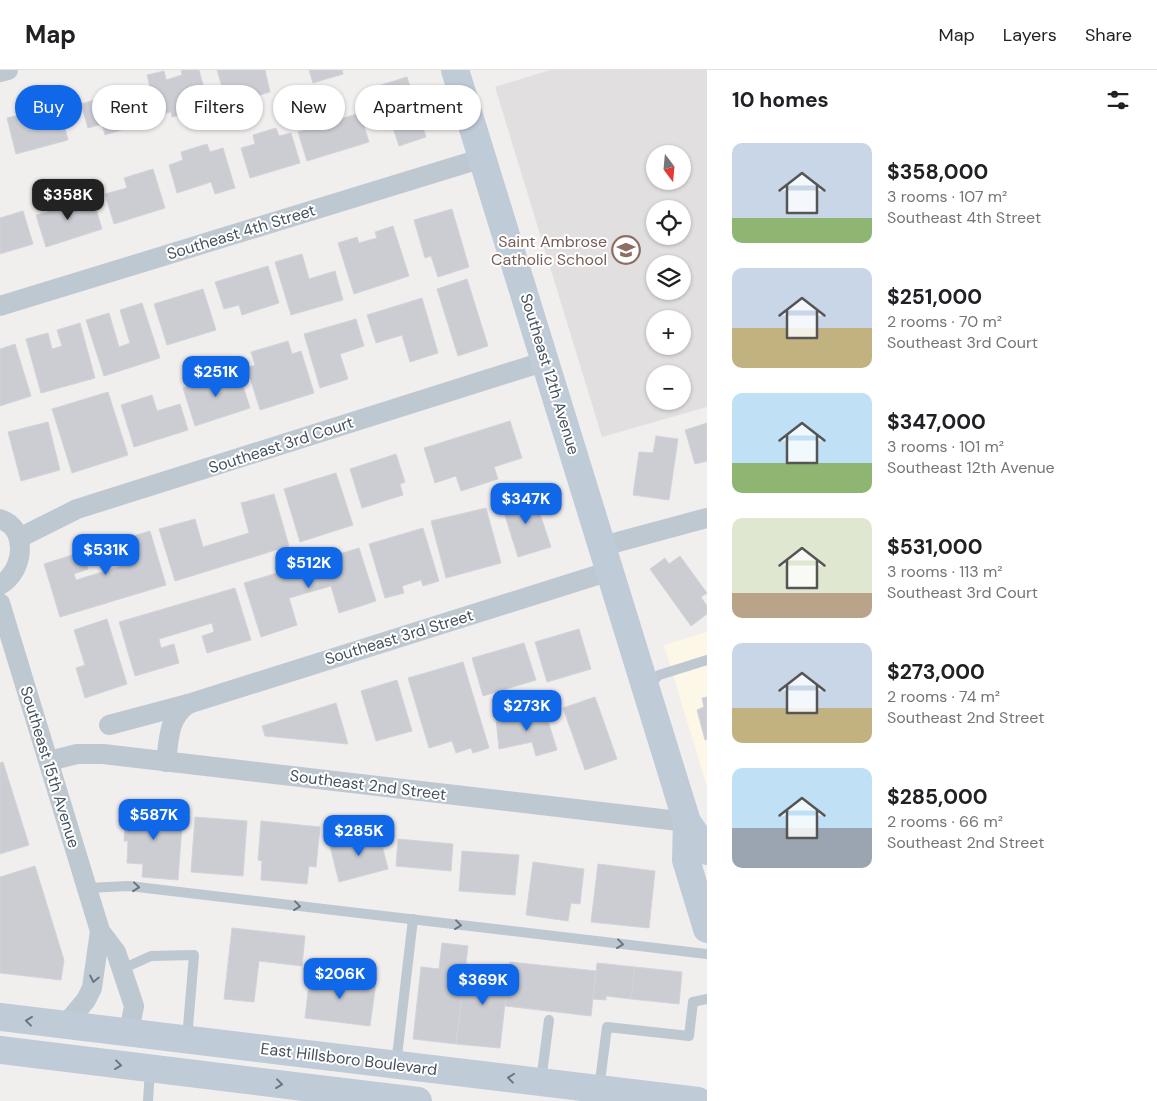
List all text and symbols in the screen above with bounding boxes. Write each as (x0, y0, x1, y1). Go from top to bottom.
text: Map (25, 19, 76, 50)
text: Map (939, 23, 975, 47)
text: Layers (1003, 23, 1057, 47)
text: Share (1085, 23, 1132, 47)
chip: Buy (15, 85, 82, 130)
chip: Rent (92, 85, 166, 130)
chip: Filters (176, 85, 263, 130)
chip: New (273, 85, 345, 130)
chip: Apartment (355, 85, 481, 130)
text: 10 homes (732, 86, 829, 114)
icon: filters (1104, 86, 1132, 114)
north arrow (646, 145, 691, 190)
map controls (646, 145, 691, 410)
text: $358,000 (887, 158, 988, 186)
icon: home (772, 163, 832, 223)
pin: $358K (33, 178, 103, 221)
text: $358K (43, 184, 93, 205)
text: 3 rooms · 107 m² (887, 186, 1007, 207)
street label: Southeast 4th Street (164, 199, 318, 265)
button: locate (646, 200, 691, 245)
text: Southeast 4th Street (887, 207, 1041, 228)
place label: Saint Ambrose Catholic School (491, 231, 607, 270)
school or university icon: Saint Ambrose Catholic School (611, 235, 641, 265)
button: layers (646, 255, 691, 300)
text: $251,000 (887, 283, 982, 311)
icon: home (772, 288, 832, 348)
street label: Southeast 12th Avenue (515, 291, 585, 457)
button: + (646, 310, 691, 355)
text: 2 rooms · 70 m² (887, 311, 1002, 332)
text: Southeast 3rd Court (887, 332, 1038, 353)
pin: $251K (181, 356, 251, 398)
text: $251K (193, 361, 239, 382)
button: − (646, 365, 691, 410)
text: $347,000 (887, 408, 986, 436)
street label: Southeast 3rd Court (206, 412, 356, 478)
icon: home (772, 413, 832, 473)
text: 3 rooms · 101 m² (887, 436, 1004, 457)
text: Southeast 12th Avenue (887, 457, 1055, 478)
pin: $347K (491, 482, 561, 525)
text: $347K (502, 488, 550, 509)
text: $531,000 (887, 533, 982, 561)
pin: $531K (71, 534, 141, 576)
icon: home (772, 538, 832, 598)
text: $531K (83, 539, 129, 560)
pin: $512K (274, 546, 344, 589)
text: $512K (286, 552, 332, 573)
text: 3 rooms · 113 m² (887, 561, 1003, 582)
text: Southeast 3rd Court (887, 582, 1038, 603)
street label: Southeast 3rd Street (322, 604, 476, 670)
text: $273,000 (887, 658, 985, 686)
icon: home (772, 663, 832, 723)
street label: Southeast 15th Avenue (15, 683, 85, 851)
text: 2 rooms · 74 m² (887, 686, 1000, 707)
pin: $273K (492, 690, 562, 732)
text: $273K (503, 695, 551, 716)
text: Southeast 2nd Street (887, 707, 1044, 728)
street label: Southeast 2nd Street (289, 765, 447, 805)
text: $285,000 (887, 783, 988, 811)
icon: home (772, 788, 832, 848)
pin: $587K (119, 798, 189, 841)
text: $587K (130, 804, 178, 825)
text: 2 rooms · 66 m² (887, 811, 1003, 832)
pin: $285K (324, 814, 394, 857)
text: $285K (334, 820, 384, 841)
text: Southeast 2nd Street (887, 832, 1044, 853)
one-way arrow (132, 881, 140, 892)
one-way arrow (293, 900, 301, 911)
one-way arrow (455, 919, 463, 930)
one-way arrow (616, 938, 624, 949)
pin: $206K (305, 958, 375, 1000)
text: $206K (315, 963, 365, 984)
pin: $369K (448, 964, 518, 1006)
text: $369K (458, 969, 508, 990)
one-way arrow (89, 975, 100, 984)
one-way arrow (24, 1016, 32, 1027)
street label: East Hillsboro Boulevard (260, 1038, 438, 1080)
one-way arrow (114, 1059, 122, 1070)
one-way arrow (507, 1074, 515, 1084)
one-way arrow (275, 1078, 283, 1089)

